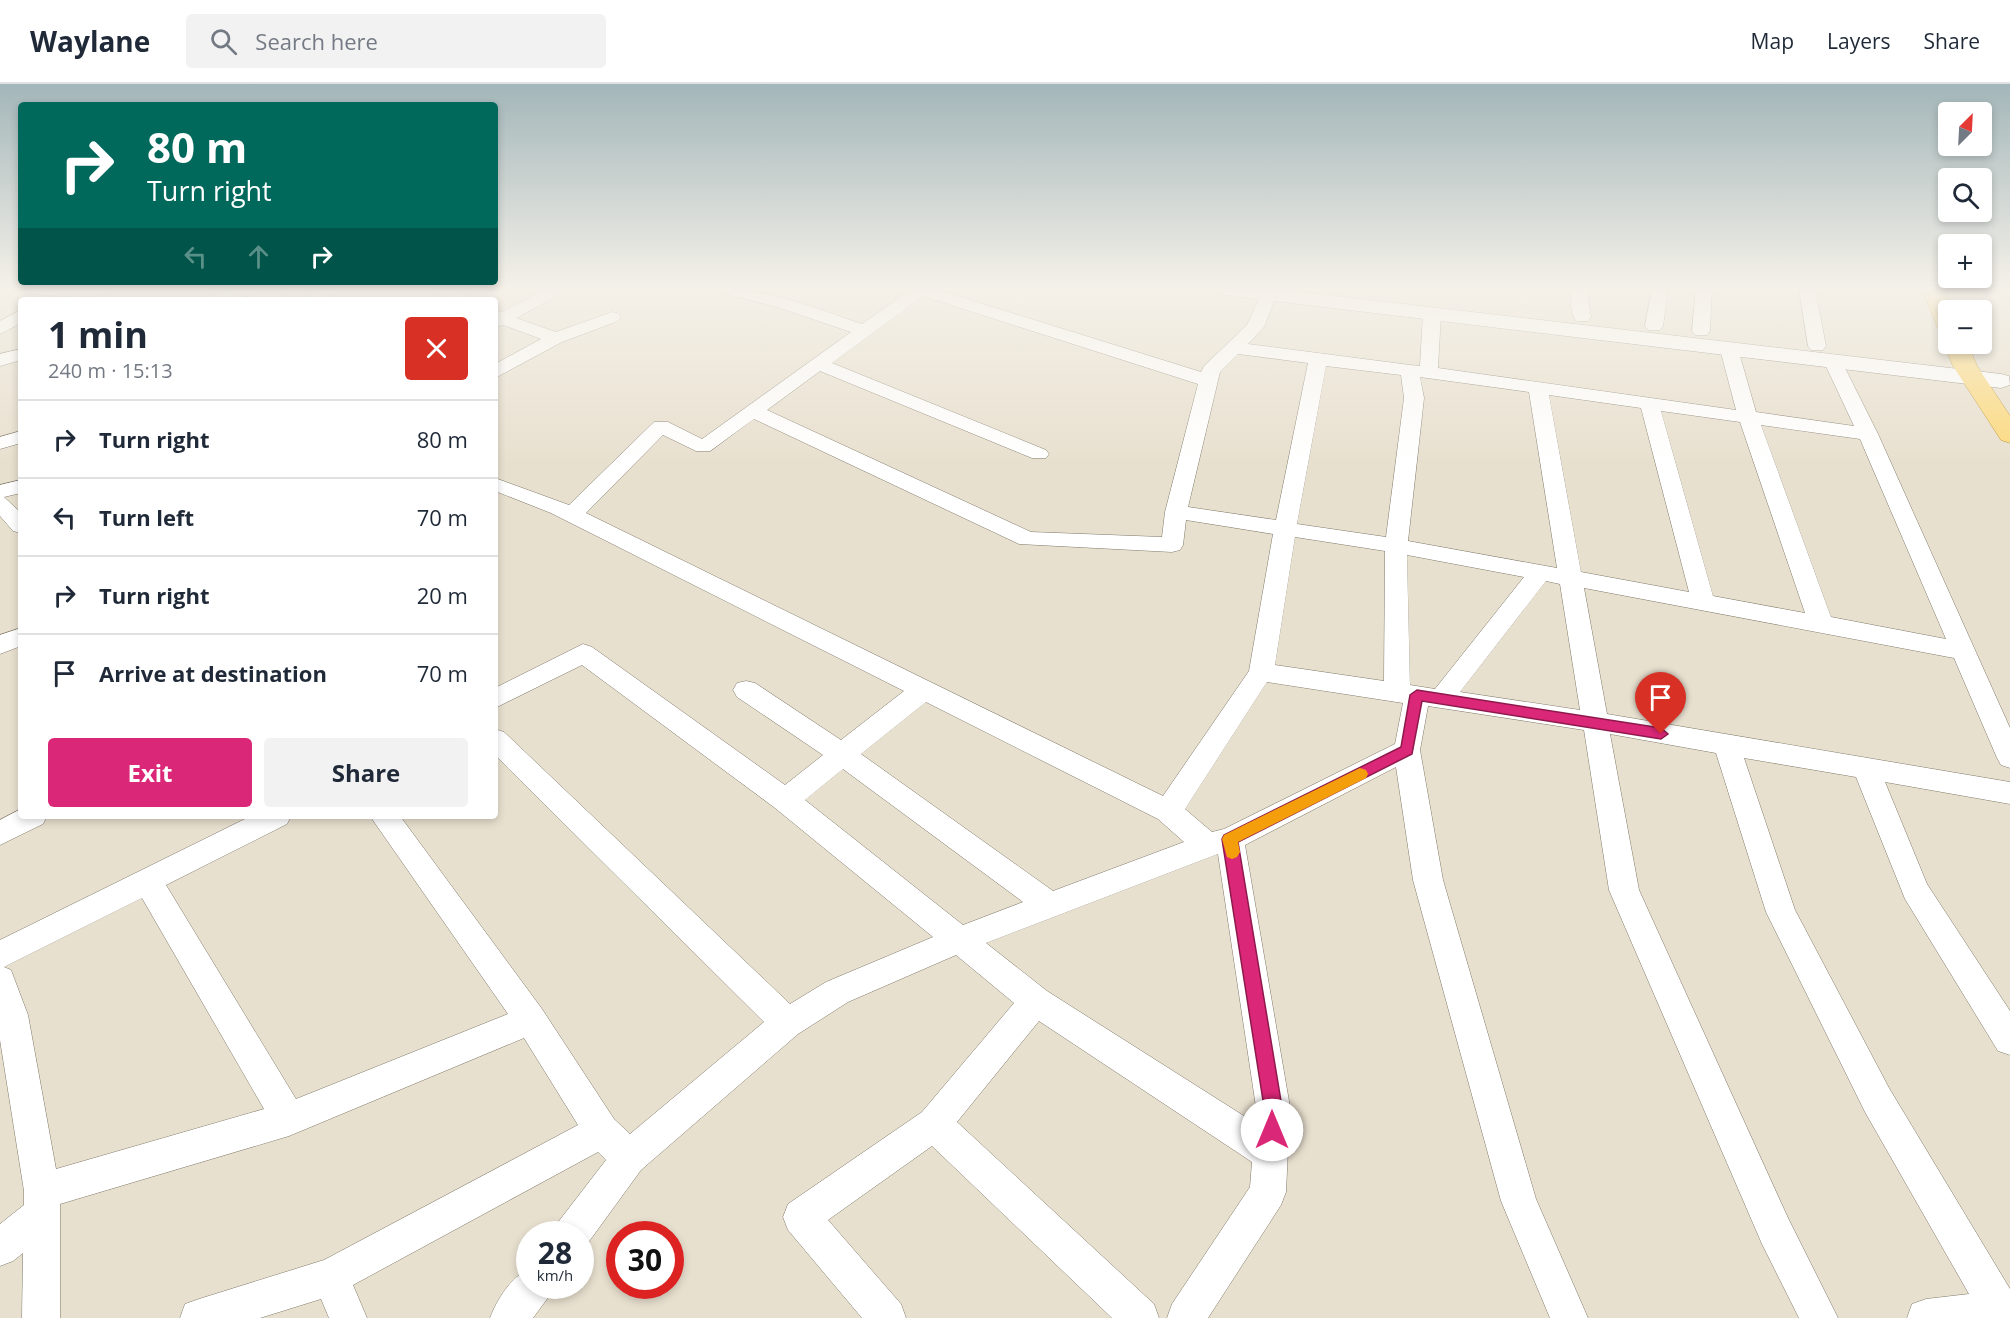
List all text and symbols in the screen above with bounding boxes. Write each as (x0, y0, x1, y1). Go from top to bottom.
search box (186, 14, 606, 68)
text: Waylane (30, 22, 150, 60)
icon: search (207, 25, 240, 58)
text: Search here (255, 26, 378, 56)
text: Map (1751, 27, 1794, 55)
text: Layers (1827, 27, 1891, 55)
text: Share (1924, 27, 1980, 55)
north arrow (1938, 102, 1992, 156)
map controls (1938, 102, 1992, 354)
text: 80 m (147, 118, 247, 175)
icon: right (48, 126, 126, 204)
button: search (1938, 168, 1992, 222)
text: Turn right (147, 172, 272, 209)
button: + (1938, 234, 1992, 288)
icon: left (179, 240, 212, 273)
icon: ahead (242, 240, 275, 273)
icon: right (305, 240, 338, 273)
button: − (1938, 300, 1992, 354)
text: 1 min (48, 310, 148, 359)
button: close (405, 317, 468, 380)
text: 240 m · 15:13 (48, 357, 173, 384)
icon: right (48, 423, 81, 456)
text: Turn right (99, 424, 210, 454)
text: 80 m (417, 424, 468, 454)
icon: left (48, 501, 81, 534)
text: Turn left (99, 502, 194, 532)
text: 70 m (417, 502, 468, 532)
icon: right (48, 579, 81, 612)
text: Turn right (99, 580, 210, 610)
text: 20 m (417, 580, 468, 610)
icon: arrive (48, 657, 81, 690)
text: Arrive at destination (99, 658, 327, 688)
text: 70 m (417, 658, 468, 688)
pin (1635, 672, 1686, 734)
icon: arrive (1644, 681, 1677, 714)
button: Exit (48, 738, 252, 807)
button: Share (264, 738, 468, 807)
position arrow (1240, 1098, 1304, 1162)
speed limit sign: 30 (606, 1221, 684, 1299)
text: 28 (538, 1232, 572, 1273)
text: km/h (537, 1265, 573, 1285)

